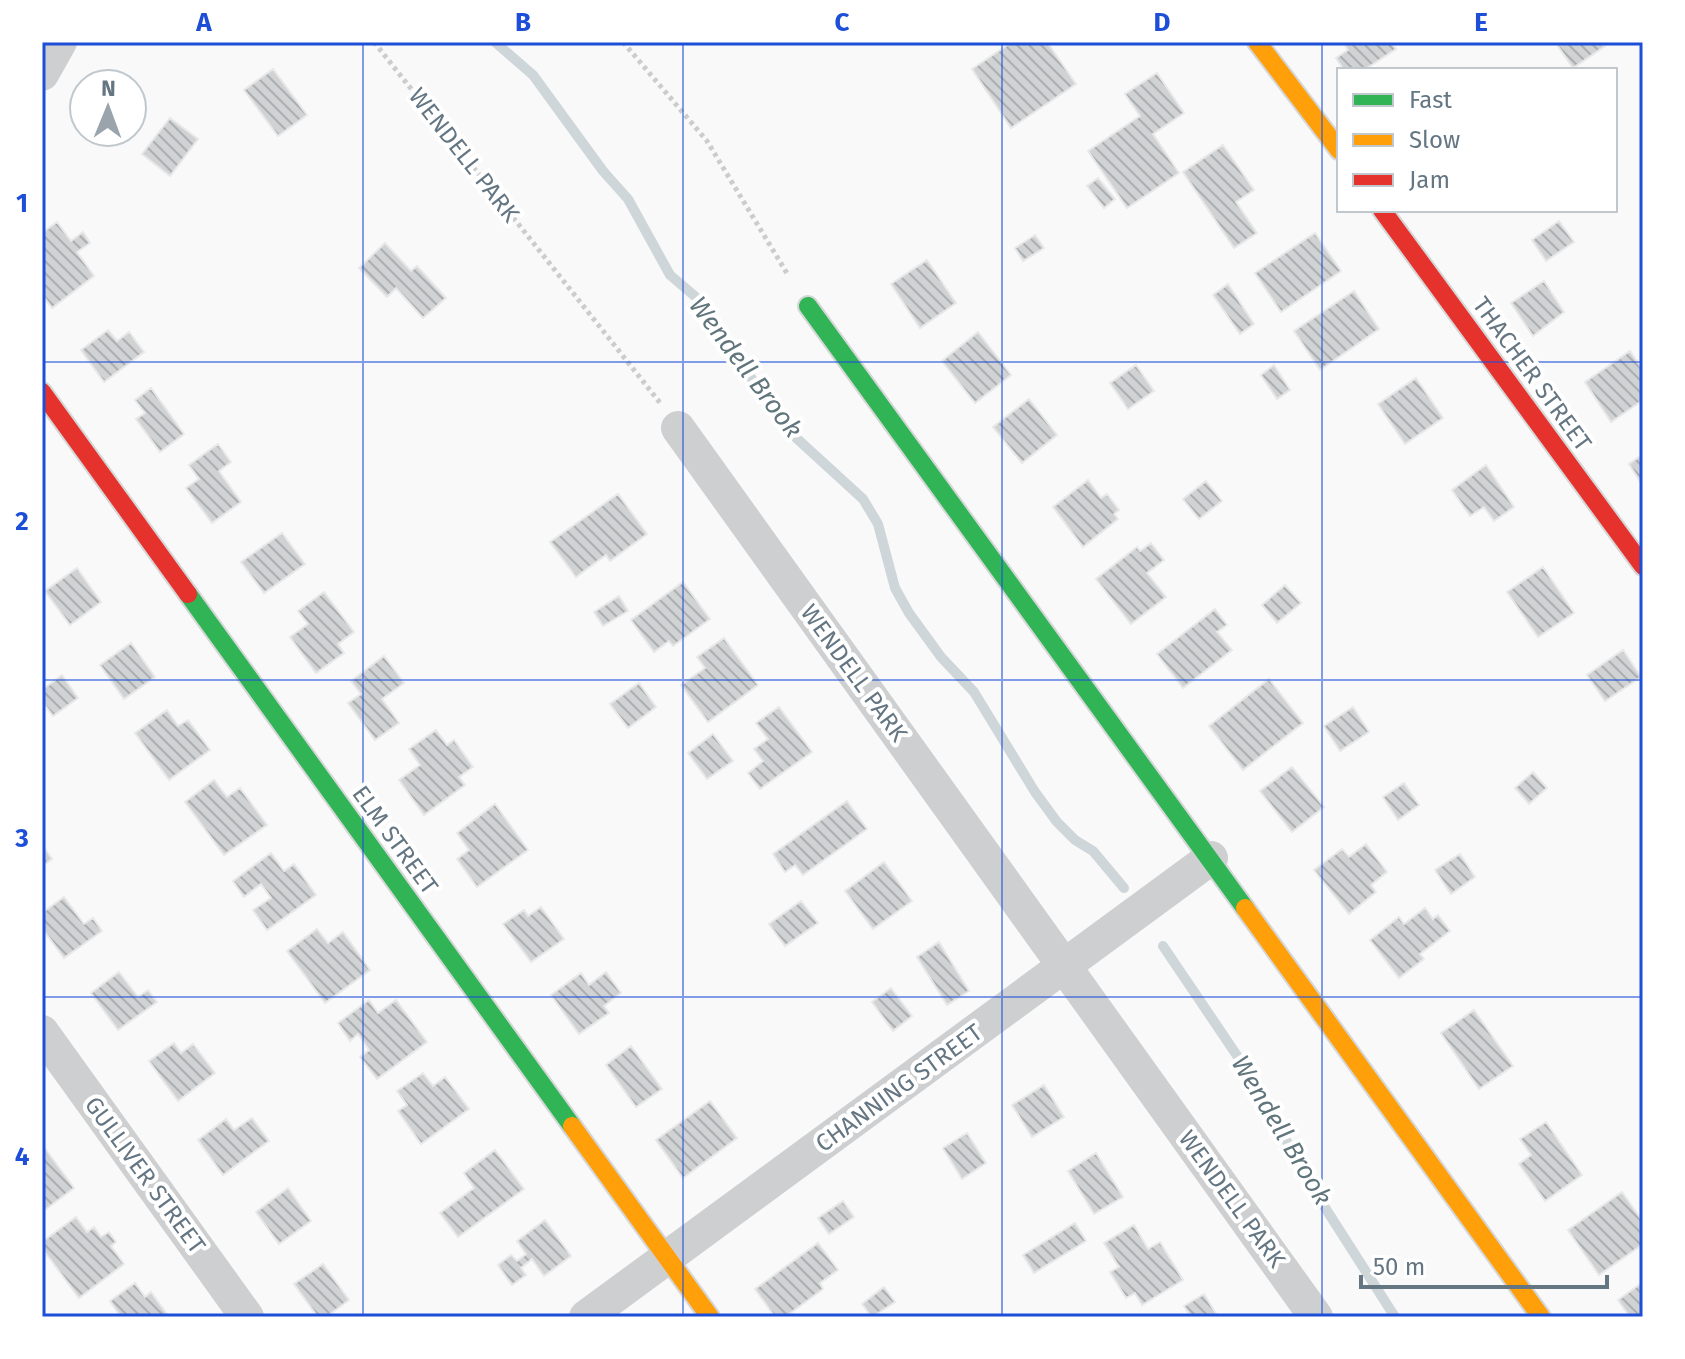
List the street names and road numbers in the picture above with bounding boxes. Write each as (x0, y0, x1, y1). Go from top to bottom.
street label: WENDELL PARK (403, 82, 526, 228)
street label: THACHER STREET (1467, 292, 1598, 457)
street label: WENDELL PARK (795, 599, 914, 748)
street label: ELM STREET (346, 780, 444, 900)
street label: CHANNING STREET (810, 1018, 988, 1158)
street label: GULLIVER STREET (79, 1091, 212, 1259)
street label: WENDELL PARK (1173, 1125, 1292, 1274)

